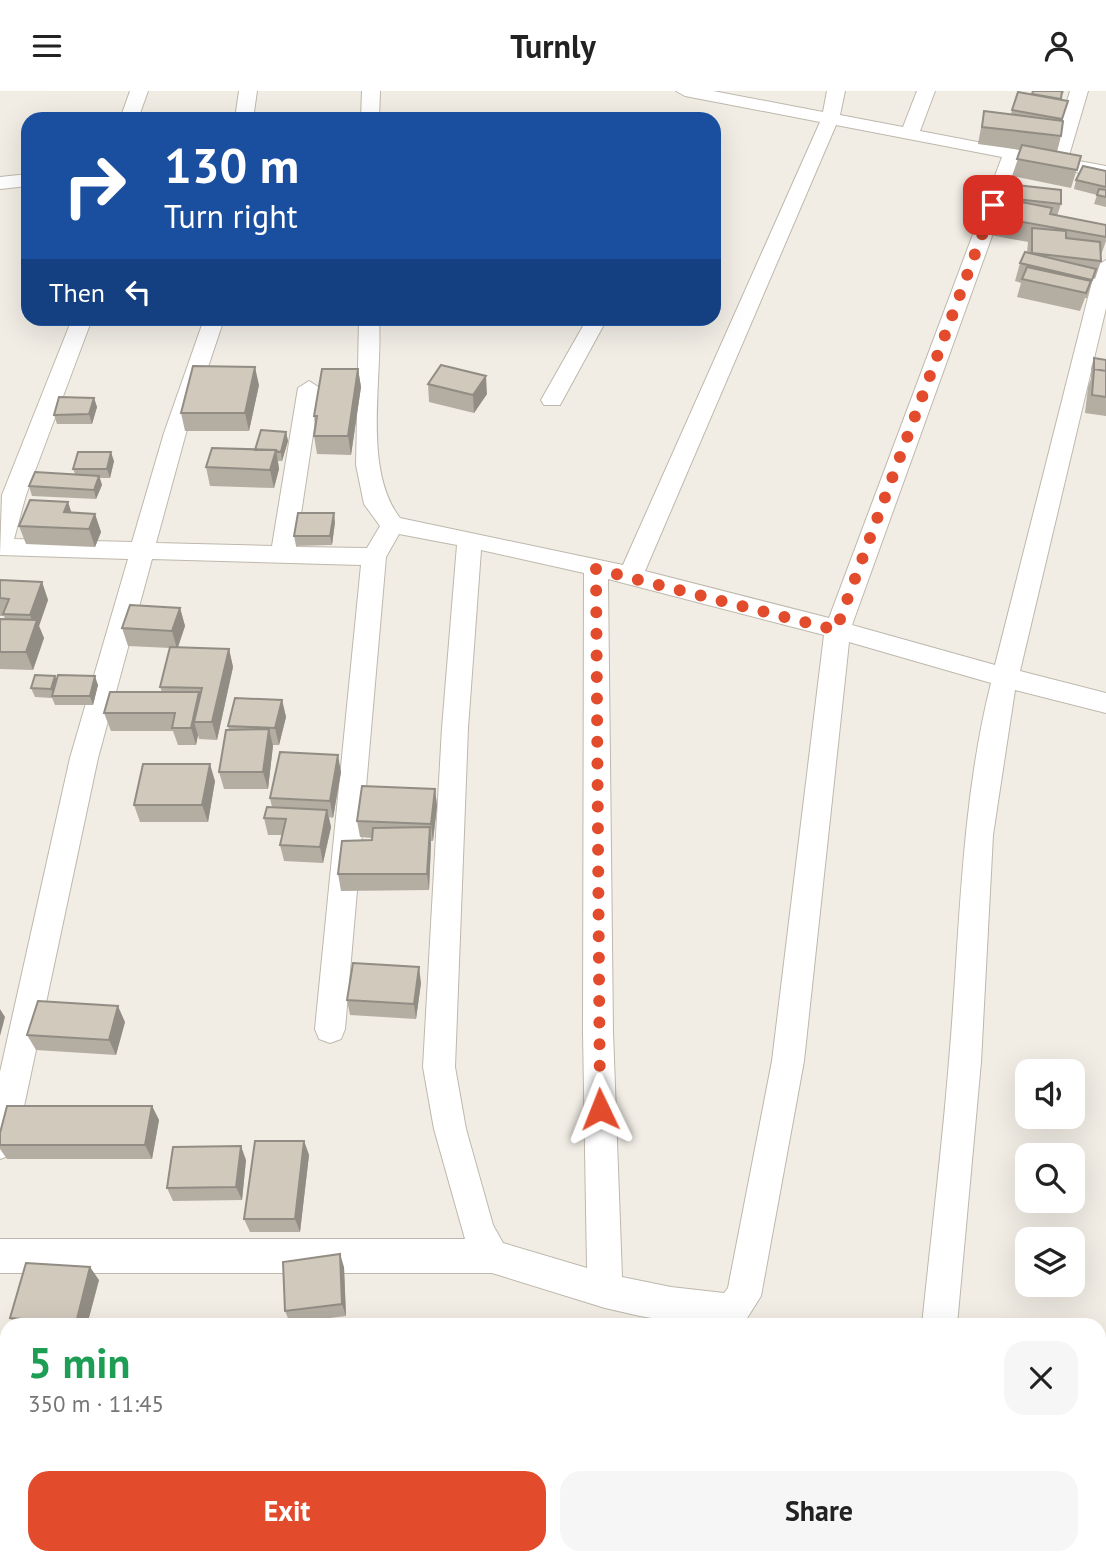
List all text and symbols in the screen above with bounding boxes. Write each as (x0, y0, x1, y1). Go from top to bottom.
text: Turnly (510, 25, 596, 67)
icon: menu (28, 27, 66, 65)
icon: person (1040, 27, 1078, 65)
text: 130 m (164, 133, 299, 197)
icon: right (49, 140, 140, 231)
pin (963, 175, 1023, 235)
icon: arrive (974, 186, 1012, 224)
text: Turn right (164, 195, 298, 237)
icon: left (119, 273, 157, 311)
text: Then (49, 276, 105, 309)
map controls (1015, 1059, 1085, 1297)
button: sound (1015, 1059, 1085, 1129)
position arrow (563, 1072, 637, 1146)
button: search (1015, 1143, 1085, 1213)
button: layers (1015, 1227, 1085, 1297)
text: 5 min (28, 1335, 130, 1390)
button: close (1004, 1341, 1078, 1415)
text: 350 m · 11:45 (28, 1389, 164, 1418)
button: Exit (28, 1471, 546, 1551)
button: Share (560, 1471, 1078, 1551)

